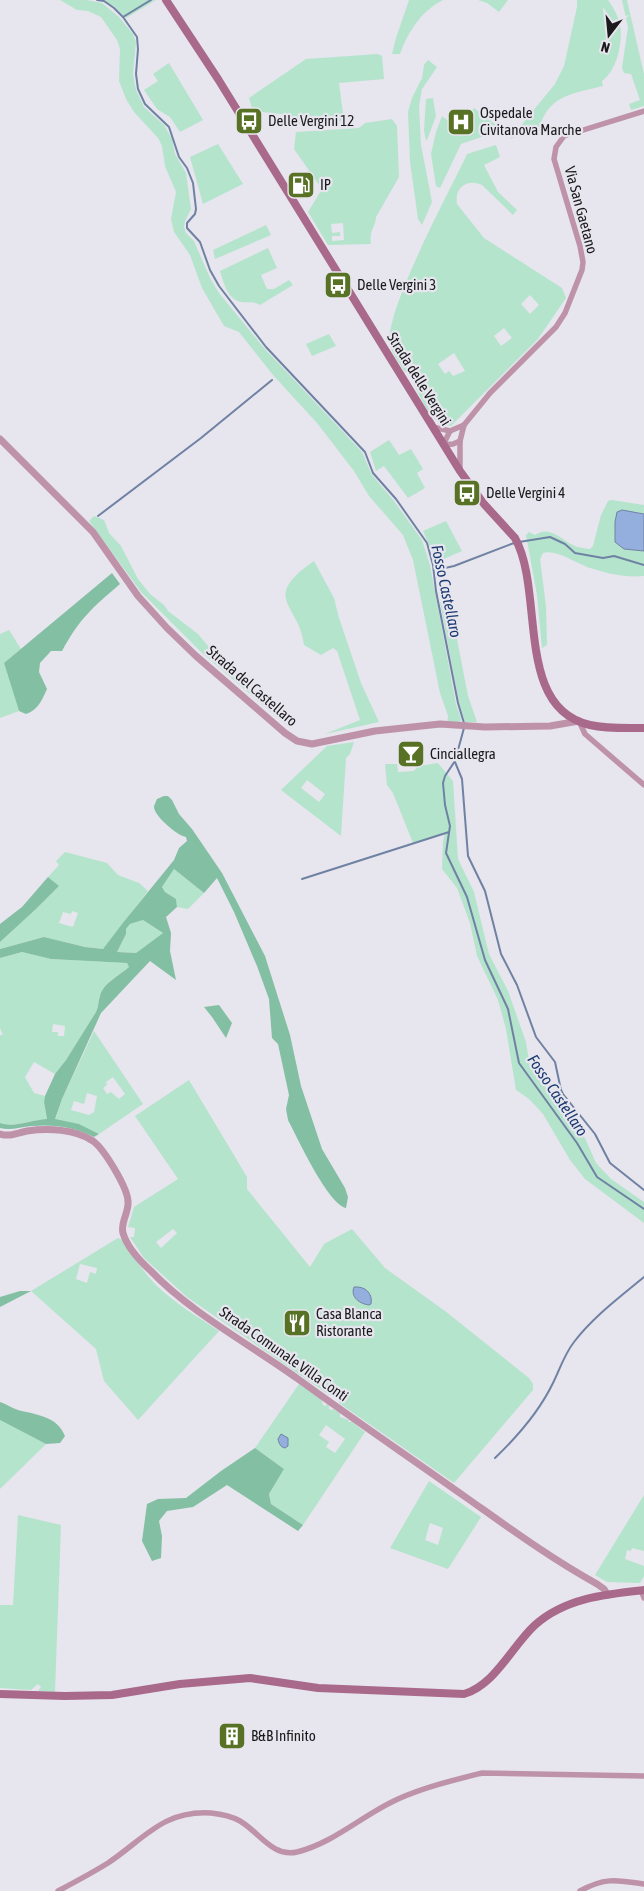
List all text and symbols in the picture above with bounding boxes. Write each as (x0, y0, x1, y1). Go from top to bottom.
north arrow (584, 10, 634, 60)
text: N (599, 39, 612, 56)
place label: Ospedale Civitanova Marche (480, 104, 582, 138)
bus stop icon: Delle Vergini 12 (234, 106, 264, 136)
hospital icon: Ospedale Civitanova Marche (446, 107, 476, 137)
place label: Delle Vergini 12 (268, 112, 354, 129)
street label: Via San Gaetano (562, 164, 601, 255)
fuel station icon: IP (286, 170, 316, 200)
place label: IP (320, 176, 331, 193)
bus stop icon: Delle Vergini 3 (323, 270, 353, 300)
place label: Delle Vergini 3 (357, 276, 436, 293)
street label: Strada delle Vergini (384, 329, 455, 429)
bus stop icon: Delle Vergini 4 (452, 478, 482, 508)
place label: Delle Vergini 4 (486, 484, 565, 501)
water label: Fosso Castellaro (428, 543, 466, 639)
street label: Strada del Castellaro (204, 642, 301, 730)
bar icon: Cinciallegra (396, 739, 426, 769)
place label: Cinciallegra (430, 745, 496, 762)
water label: Fosso Castellaro (524, 1051, 592, 1139)
street label: Strada Comunale Villa Conti (217, 1303, 352, 1405)
place label: Casa Blanca Ristorante (316, 1305, 382, 1339)
restaurant icon: Casa Blanca Ristorante (282, 1308, 312, 1338)
building icon: B&B Infinito (217, 1721, 247, 1751)
place label: B&B Infinito (251, 1727, 316, 1744)

